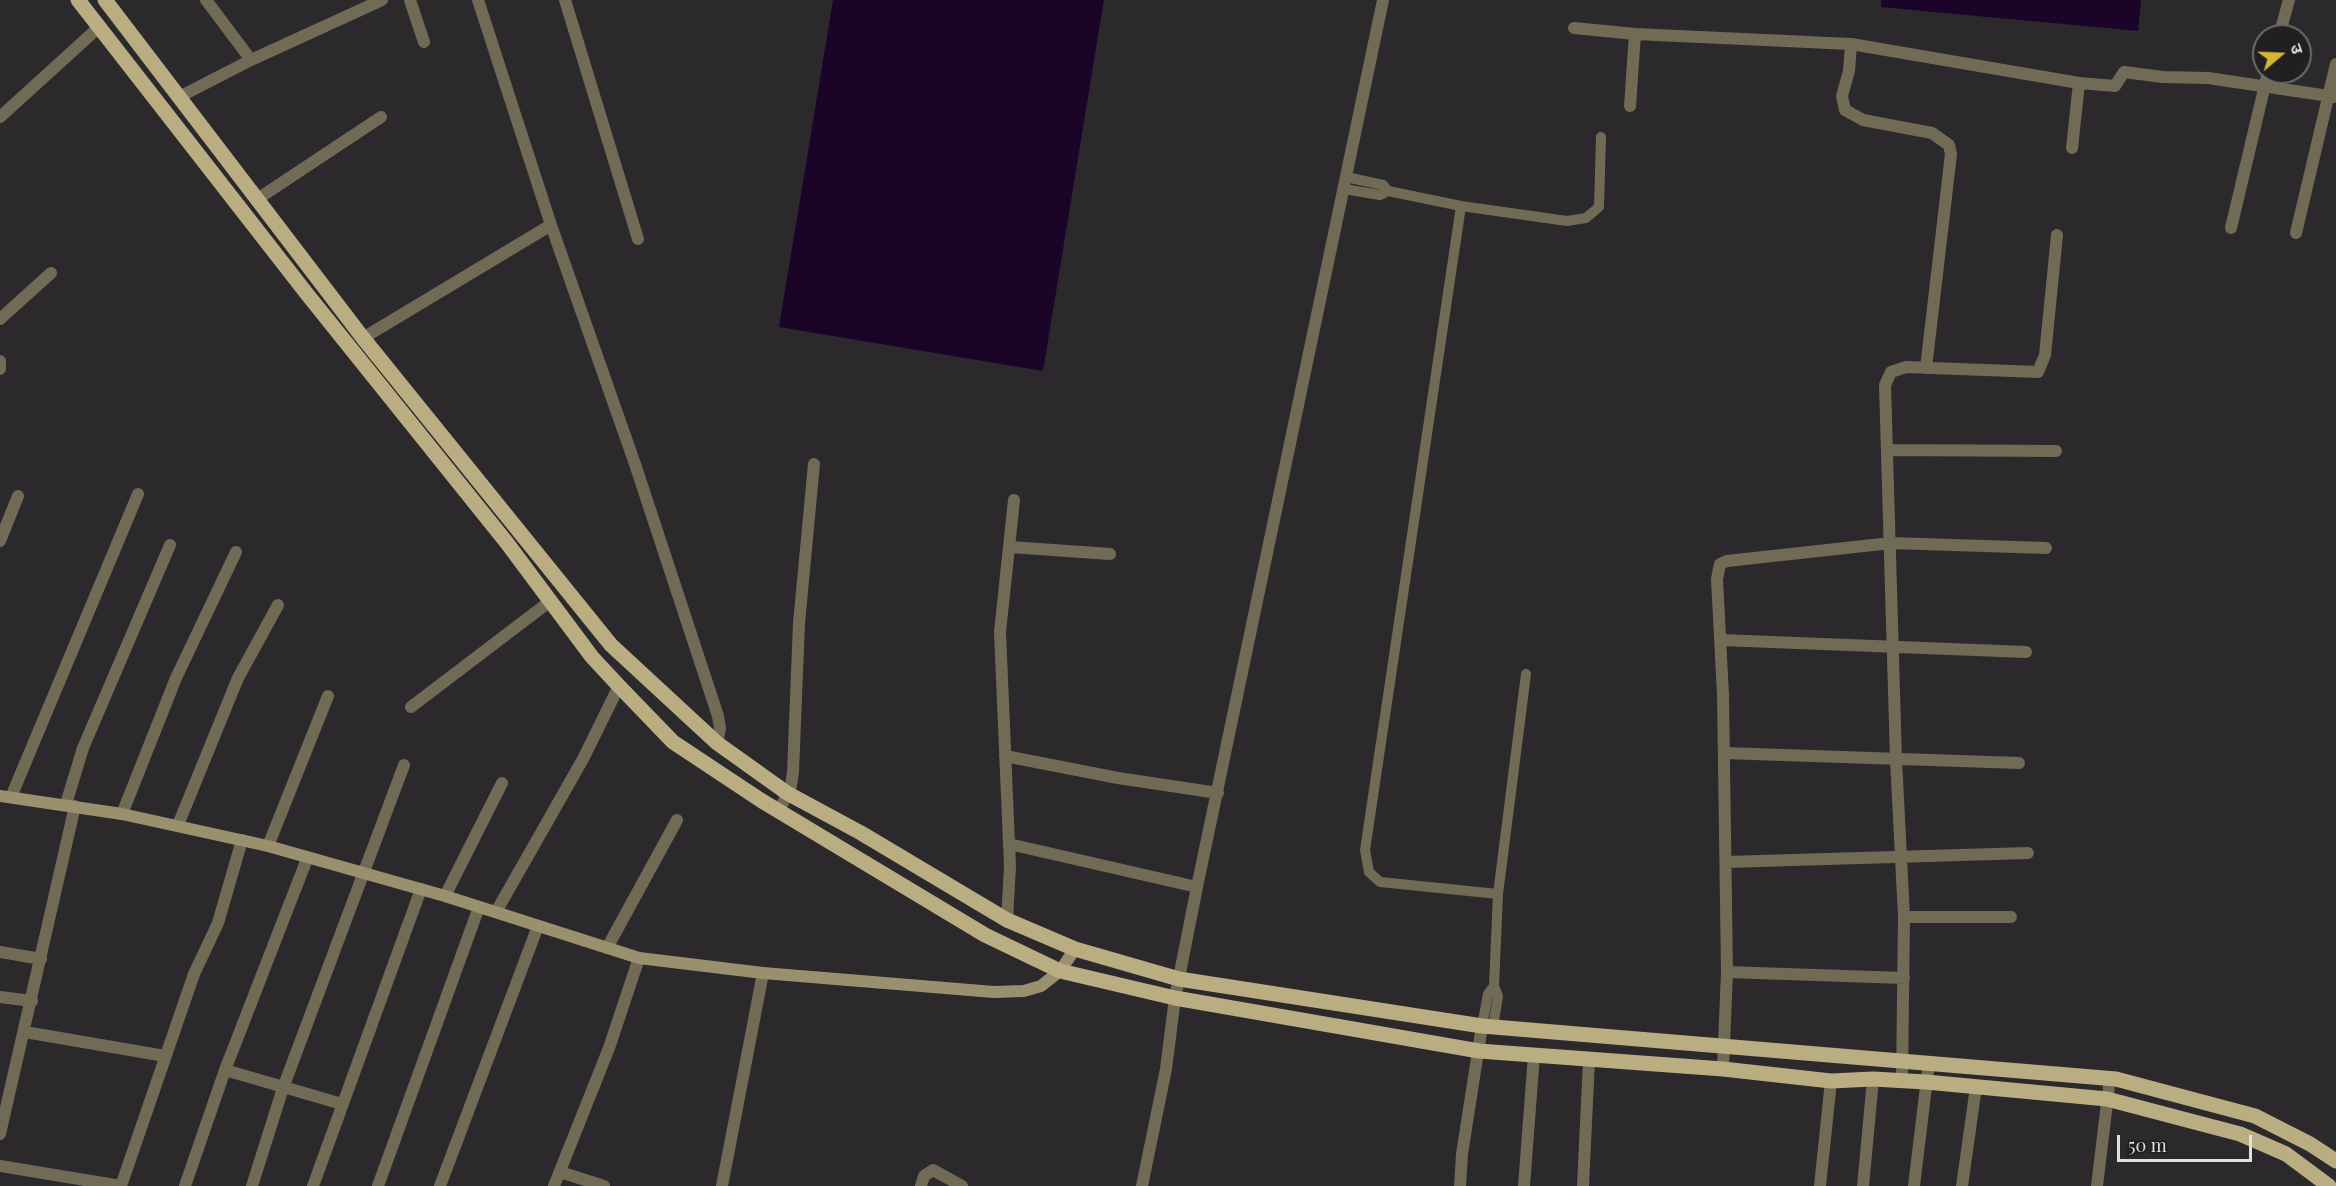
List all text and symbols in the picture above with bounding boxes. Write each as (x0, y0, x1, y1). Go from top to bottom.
north arrow (2252, 24, 2312, 84)
text: उ (2286, 41, 2309, 56)
scale bar (2120, 1123, 2255, 1161)
text: 50 m (2128, 1133, 2167, 1157)

